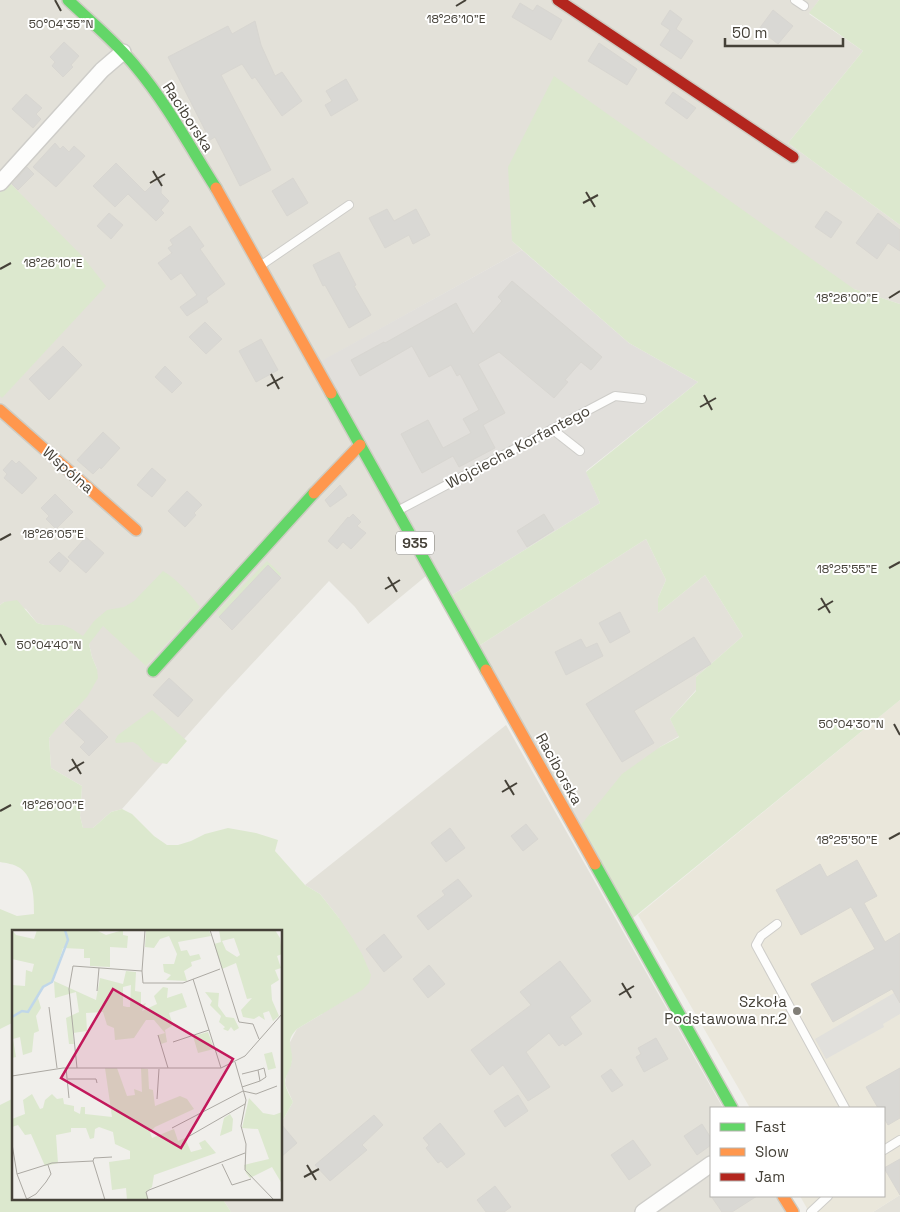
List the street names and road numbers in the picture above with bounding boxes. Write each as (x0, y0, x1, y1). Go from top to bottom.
street label: Raciborska (159, 78, 218, 156)
street label: Wojciecha Korfantego (443, 401, 593, 493)
street label: Wspólna (39, 442, 98, 497)
road number: 935 (396, 532, 434, 554)
street label: Raciborska (532, 729, 587, 808)

